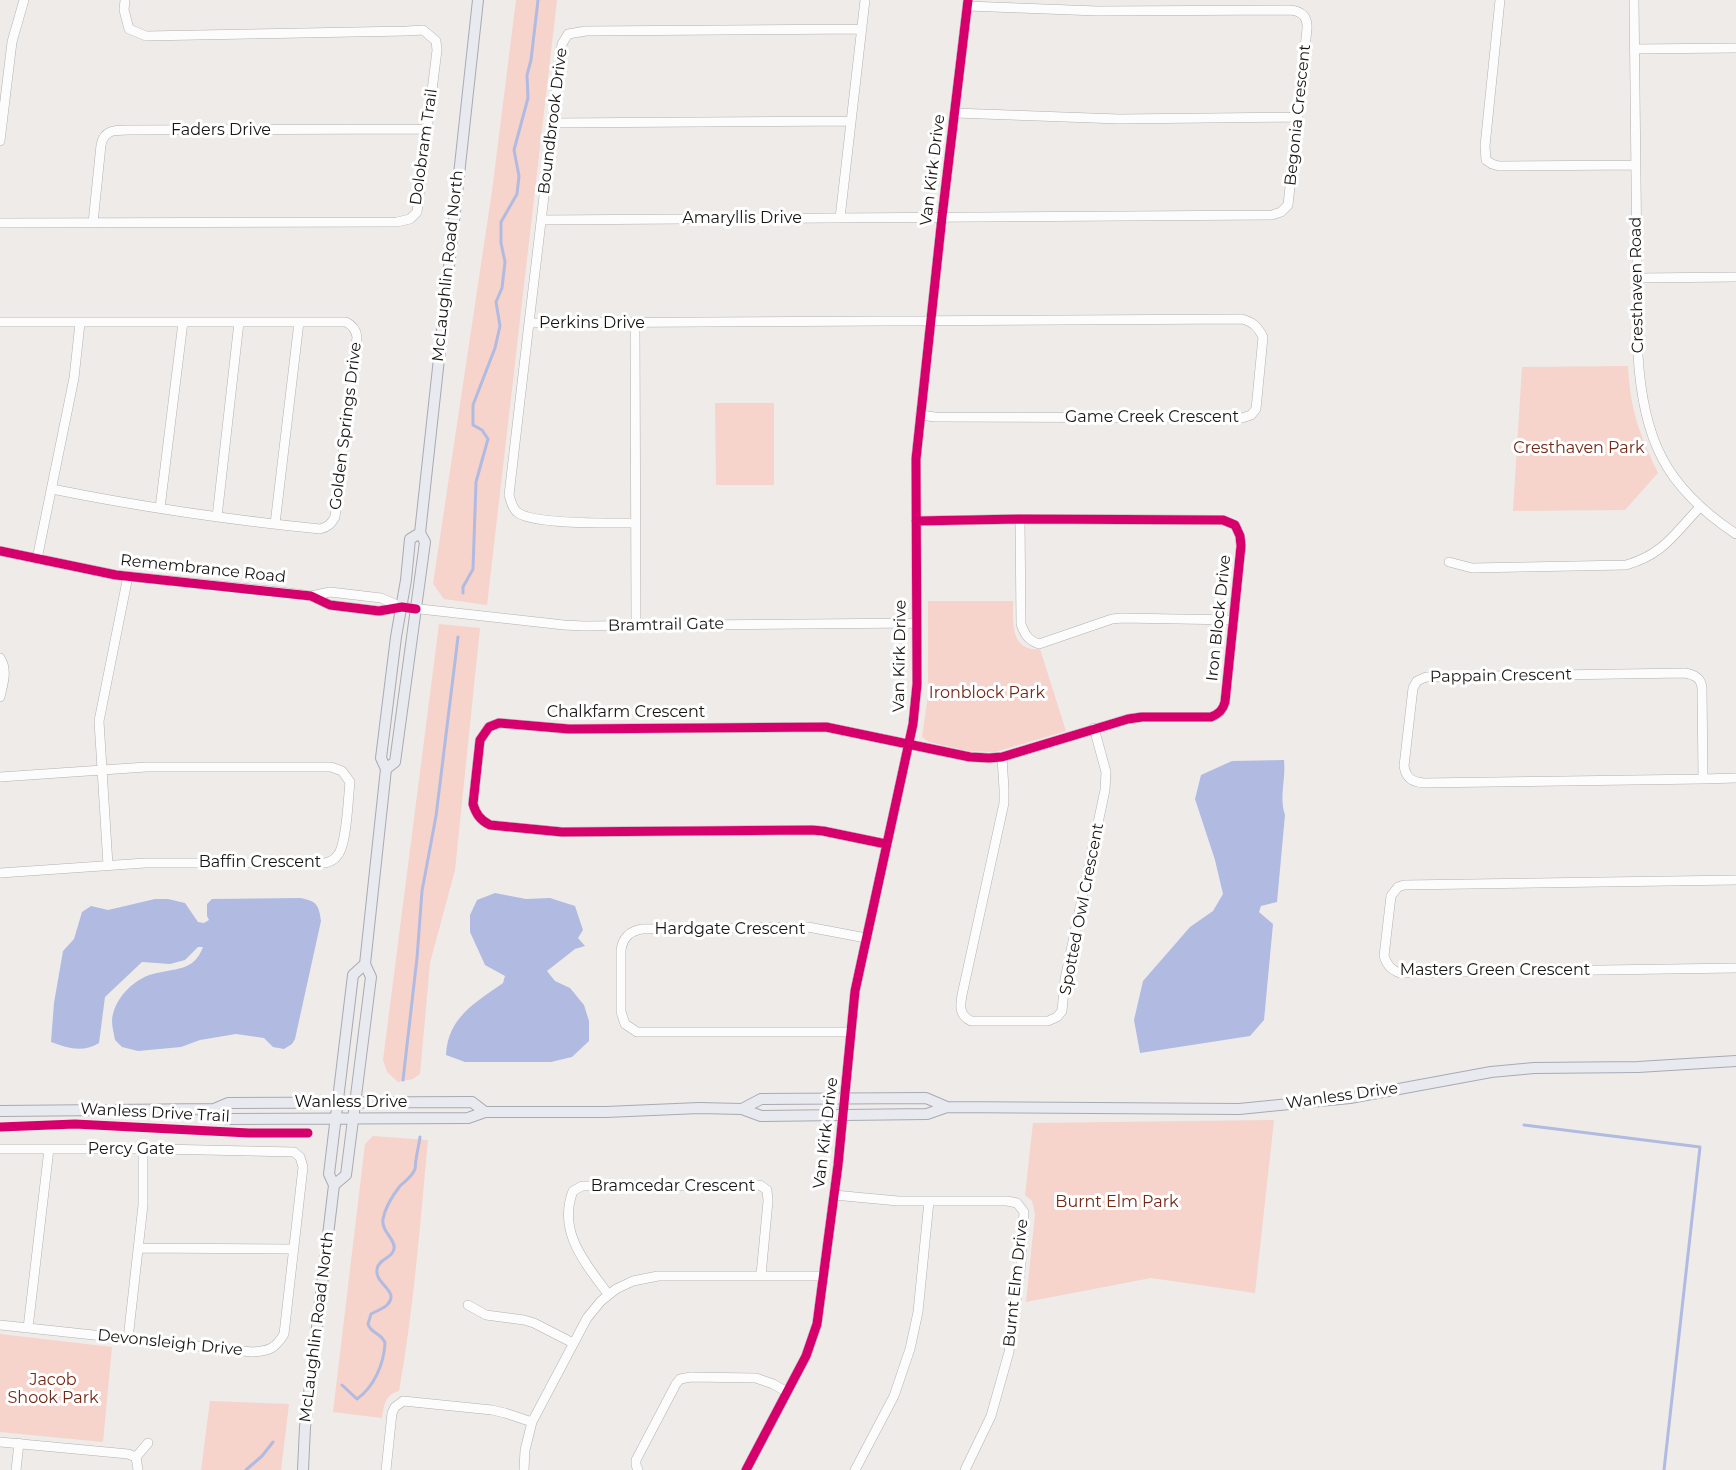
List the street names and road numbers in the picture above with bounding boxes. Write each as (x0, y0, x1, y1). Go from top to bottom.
street label: Begonia Crescent (1281, 43, 1315, 187)
street label: Boundbrook Drive (534, 47, 572, 195)
street label: Dolobram Trail (406, 87, 442, 207)
street label: Van Kirk Drive (917, 113, 949, 227)
street label: Faders Drive (171, 120, 271, 140)
street label: McLaughlin Road North (428, 169, 468, 363)
street label: Amaryllis Drive (682, 208, 802, 228)
street label: Cresthaven Road (1626, 217, 1648, 353)
street label: Perkins Drive (539, 313, 645, 333)
street label: Golden Springs Drive (326, 341, 366, 511)
street label: Game Creek Crescent (1065, 407, 1239, 427)
street label: Remembrance Road (119, 551, 287, 587)
street label: Iron Block Drive (1203, 554, 1235, 682)
street label: Van Kirk Drive (889, 600, 911, 712)
street label: Bramtrail Gate (608, 614, 724, 636)
street label: Pappain Crescent (1430, 665, 1572, 687)
street label: Chalkfarm Crescent (547, 702, 705, 722)
street label: Spotted Owl Crescent (1056, 821, 1108, 997)
street label: Baffin Crescent (199, 852, 321, 872)
street label: Hardgate Crescent (655, 919, 805, 939)
street label: Masters Green Crescent (1400, 960, 1590, 980)
street label: Van Kirk Drive (810, 1076, 842, 1190)
street label: Wanless Drive (1285, 1079, 1399, 1113)
street label: Wanless Drive (295, 1092, 407, 1112)
street label: Wanless Drive Trail (80, 1099, 230, 1127)
street label: Percy Gate (88, 1139, 174, 1159)
street label: Bramcedar Crescent (591, 1176, 755, 1196)
street label: Burnt Elm Drive (1000, 1218, 1032, 1348)
street label: McLaughlin Road North (296, 1230, 338, 1424)
street label: Devonsleigh Drive (96, 1326, 244, 1360)

